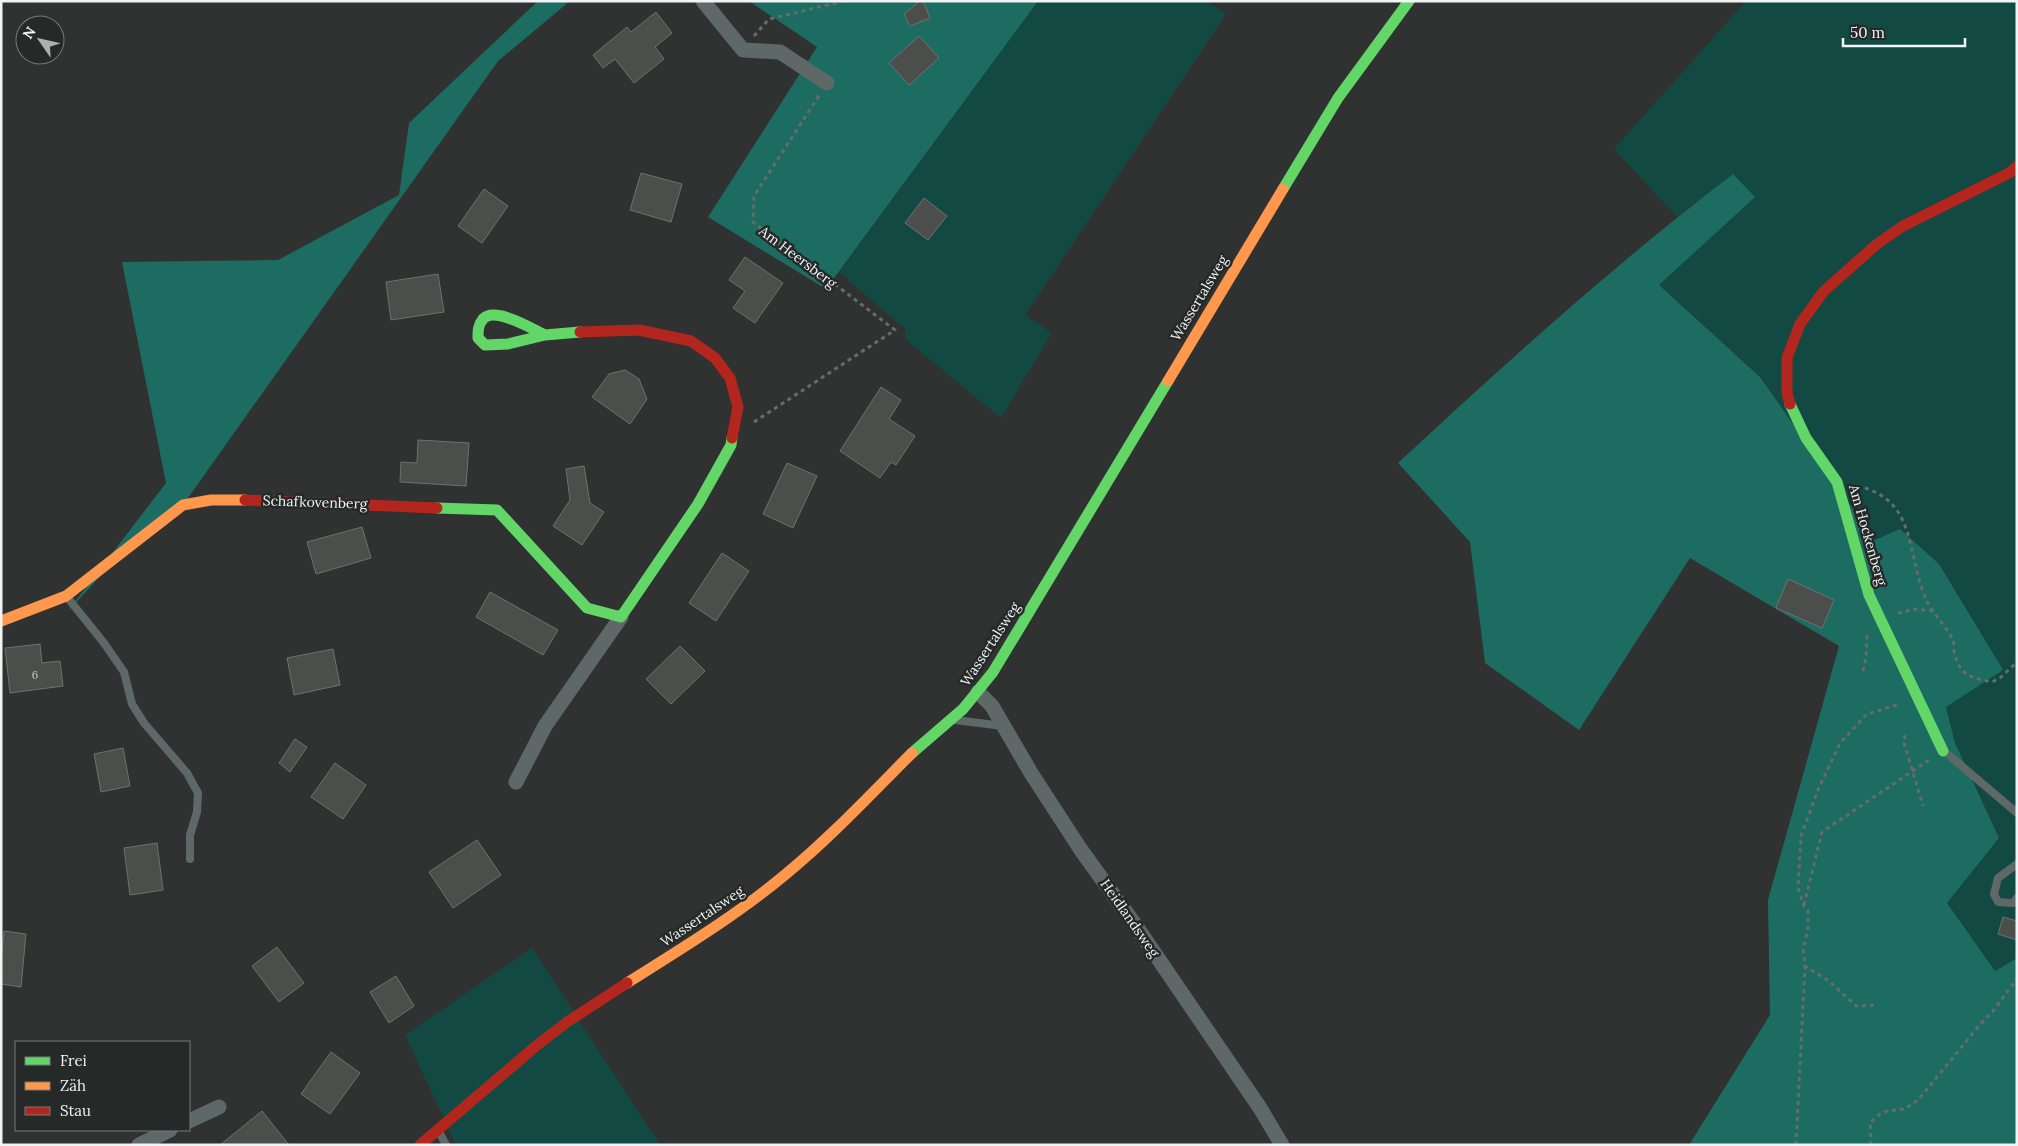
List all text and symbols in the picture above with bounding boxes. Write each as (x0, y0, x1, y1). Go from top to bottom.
north arrow (15, 15, 65, 65)
scale bar (1843, 15, 1966, 47)
text: N (19, 23, 40, 42)
text: 50 m (1850, 23, 1885, 42)
street label: Am Heersberg (755, 221, 841, 292)
street label: Wassertalsweg (1166, 252, 1232, 344)
street label: Am Hockenberg (1845, 481, 1891, 588)
street label: Schafkovenberg (262, 491, 368, 513)
street label: Wassertalsweg (956, 598, 1024, 689)
house number: 6 (32, 668, 38, 682)
street label: Heidlandsweg (1096, 875, 1164, 961)
street label: Wassertalsweg (657, 881, 747, 950)
legend (15, 1041, 190, 1131)
text: Frei (60, 1051, 87, 1070)
text: Zäh (60, 1076, 86, 1095)
text: Stau (60, 1101, 91, 1120)

